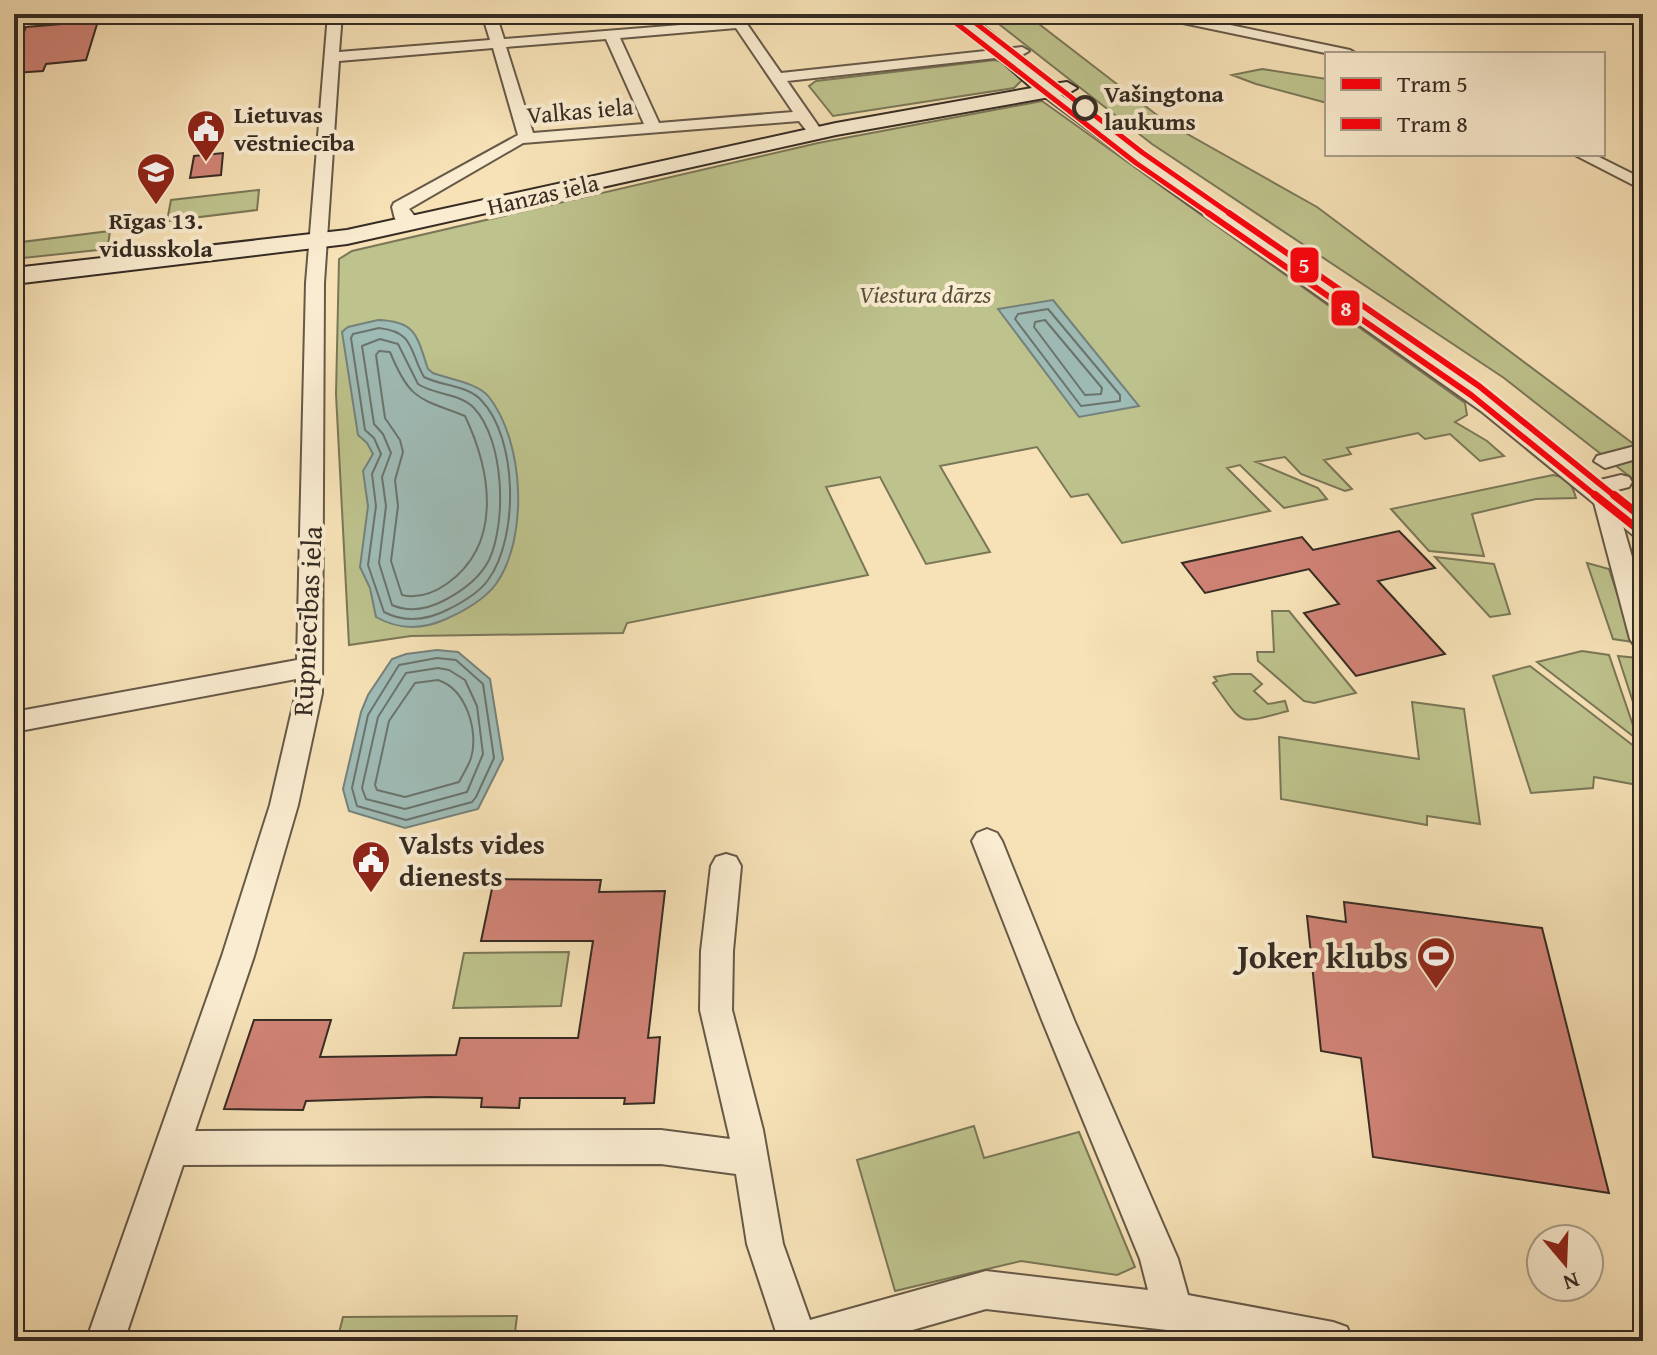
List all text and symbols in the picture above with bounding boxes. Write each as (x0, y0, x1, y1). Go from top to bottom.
legend (1325, 52, 1605, 156)
text: Tram 5 (1397, 66, 1468, 101)
place label: Vašingtona laukums (1104, 76, 1225, 139)
street label: Valkas iela (525, 88, 635, 133)
marker: Vašingtona laukums (1073, 96, 1097, 120)
place label: Lietuvas vēstniecība (234, 97, 356, 160)
text: Tram 8 (1397, 106, 1468, 141)
public building icon: Lietuvas vēstniecība (185, 108, 227, 163)
school or university icon: Rīgas 13. vidusskola (135, 151, 177, 206)
street label: Hanzas iela (484, 165, 603, 224)
place label: Rīgas 13. vidusskola (99, 203, 213, 266)
line badge: 5 (1289, 246, 1320, 284)
text: 5 (1298, 249, 1310, 281)
park label: Viestura dārzs (859, 277, 991, 312)
line badge: 8 (1330, 289, 1361, 327)
text: 8 (1340, 292, 1352, 324)
street label: Rūpniecības iela (281, 524, 332, 717)
place label: Valsts vides dienests (399, 823, 545, 896)
public building icon: Valsts vides dienests (350, 839, 392, 894)
place label: Joker klubs (1232, 931, 1408, 980)
sports icon: Joker klubs (1415, 935, 1457, 990)
north arrow (1525, 1223, 1605, 1303)
text: N (1559, 1264, 1584, 1300)

